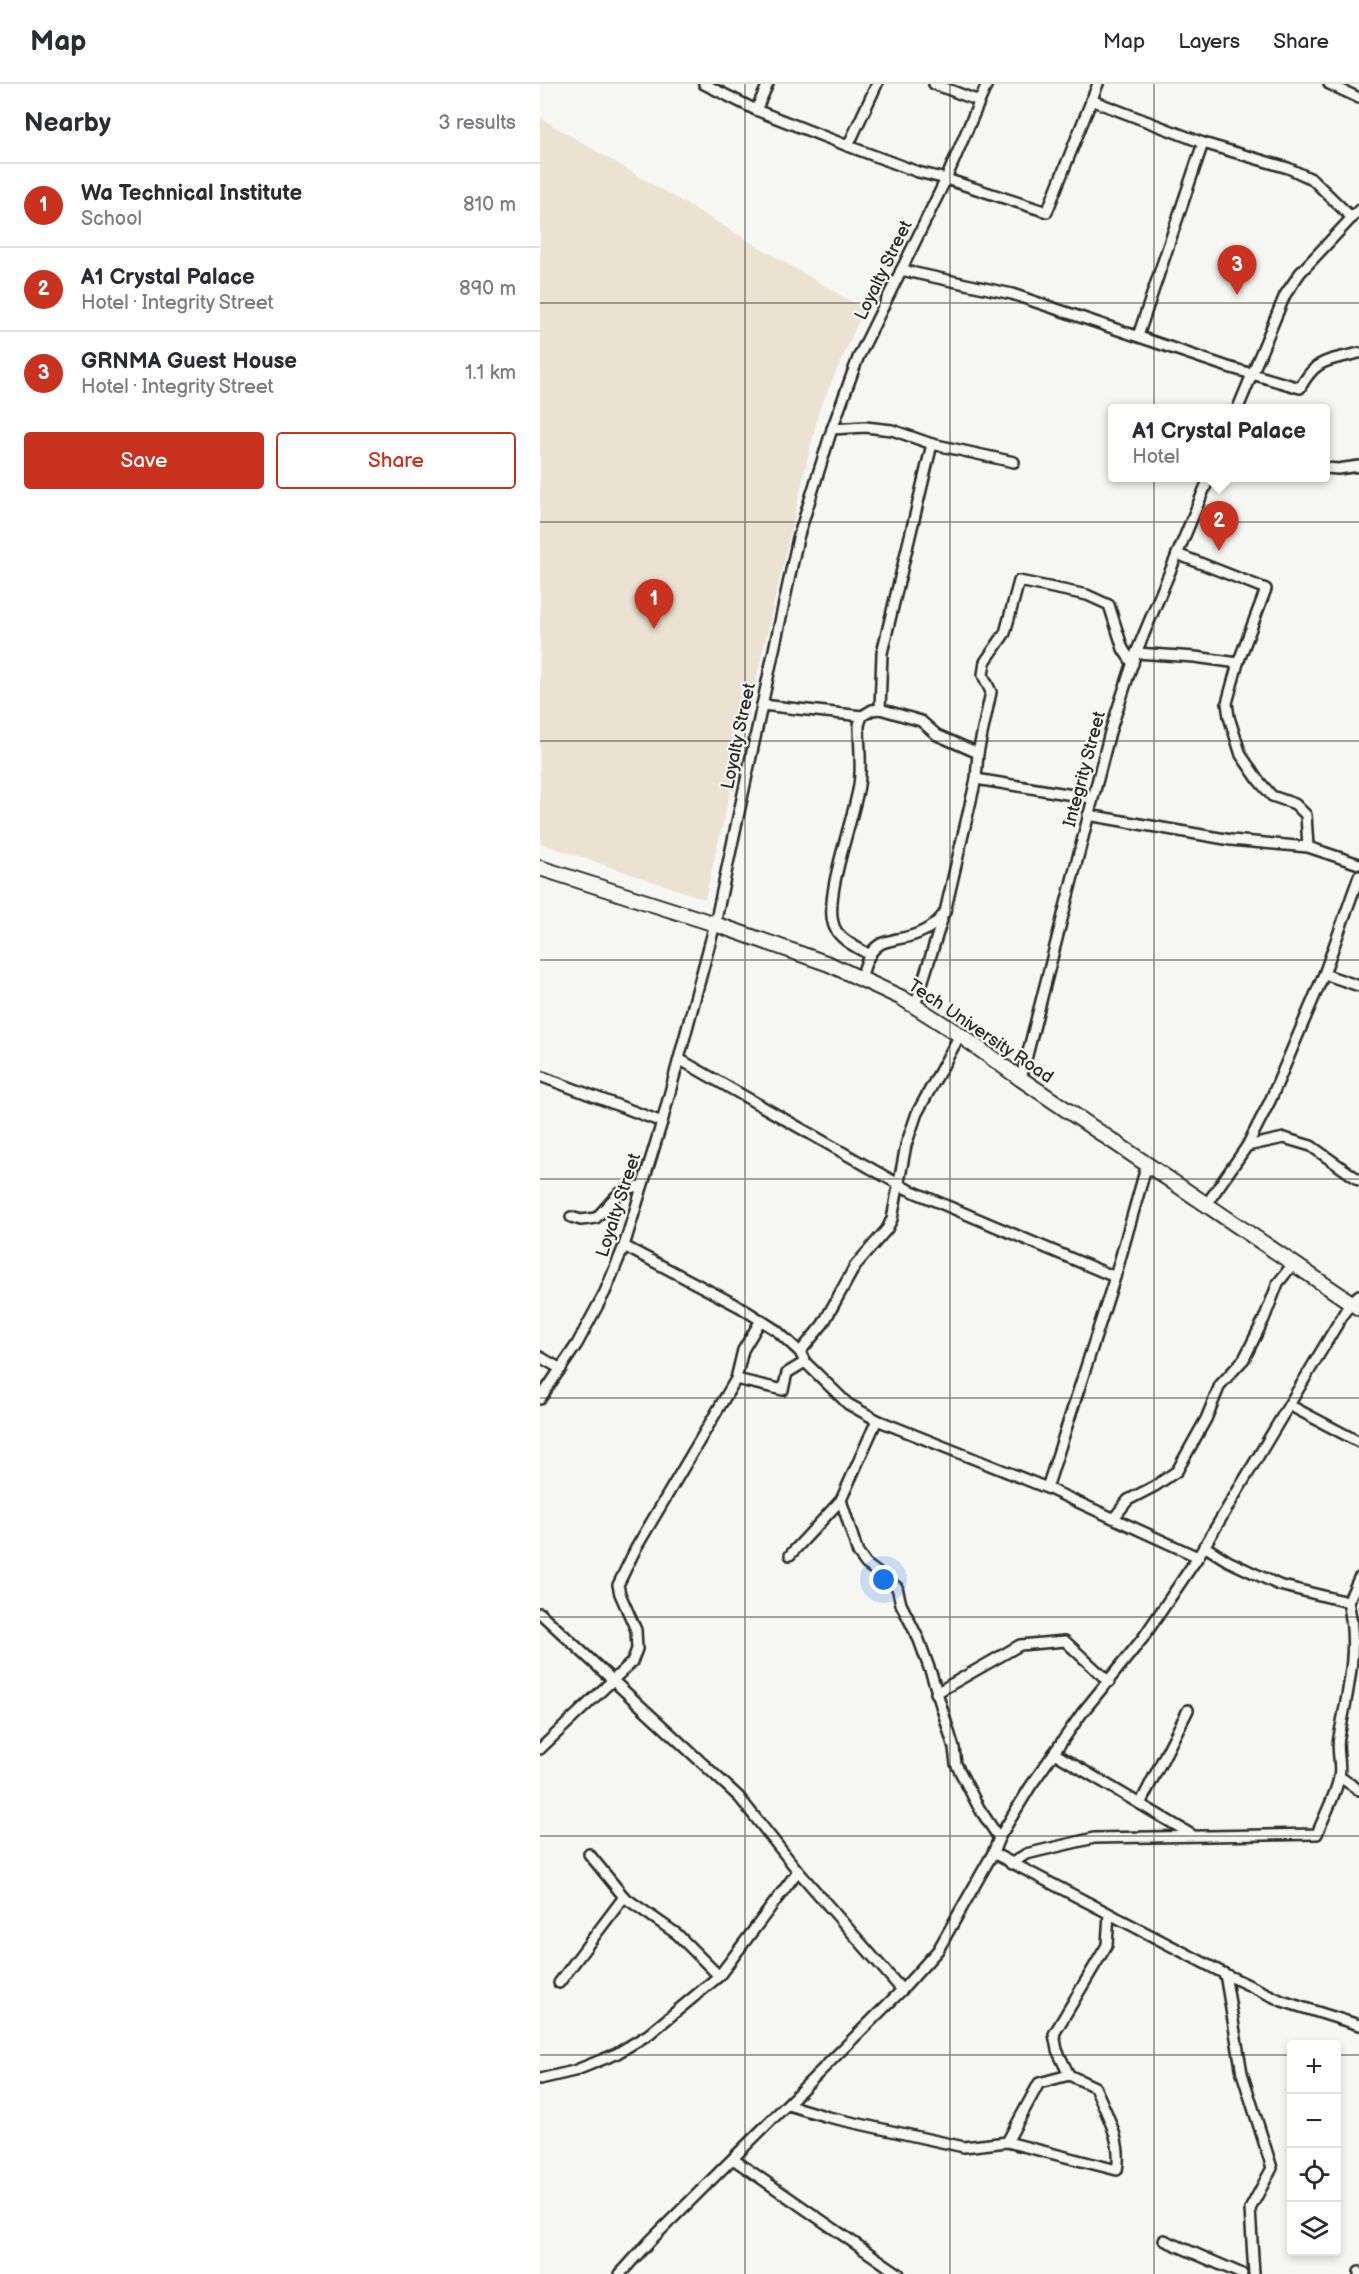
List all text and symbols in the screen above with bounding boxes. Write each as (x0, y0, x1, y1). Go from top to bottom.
text: Map (30, 25, 86, 58)
text: Map (1103, 29, 1145, 54)
text: Layers (1178, 29, 1240, 54)
text: Share (1273, 29, 1329, 54)
text: Nearby (24, 108, 111, 139)
text: 3 results (438, 111, 516, 135)
text: Wa Technical Institute (81, 180, 302, 207)
text: 1 (39, 193, 48, 217)
text: 810 m (463, 193, 516, 217)
text: School (81, 207, 142, 231)
street label: Loyalty Street (850, 217, 917, 323)
pin: 3 (1218, 246, 1256, 295)
text: A1 Crystal Palace (81, 264, 255, 291)
text: 2 (38, 277, 49, 301)
text: 890 m (459, 277, 516, 301)
text: Hotel · Integrity Street (81, 291, 274, 315)
text: GRNMA Guest House (81, 348, 297, 375)
text: 3 (38, 361, 49, 385)
text: 1.1 km (465, 361, 516, 385)
text: Hotel · Integrity Street (81, 375, 274, 399)
popup (1108, 404, 1330, 482)
text: A1 Crystal Palace (1132, 418, 1306, 445)
button: Save (24, 432, 264, 489)
button: Share (276, 432, 516, 489)
text: Hotel (1132, 445, 1180, 469)
pin: 2 (1200, 502, 1238, 551)
pin: 1 (634, 580, 674, 629)
street label: Loyalty Street (717, 681, 760, 791)
street label: Integrity Street (1059, 709, 1110, 829)
street label: Tech University Road (904, 975, 1057, 1088)
street label: Loyalty Street (592, 1150, 645, 1260)
your location (869, 1565, 898, 1594)
map controls (1287, 2040, 1341, 2256)
button: + (1287, 2040, 1341, 2094)
button: − (1287, 2094, 1341, 2148)
button: locate (1287, 2148, 1341, 2202)
button: layers (1287, 2202, 1341, 2256)

